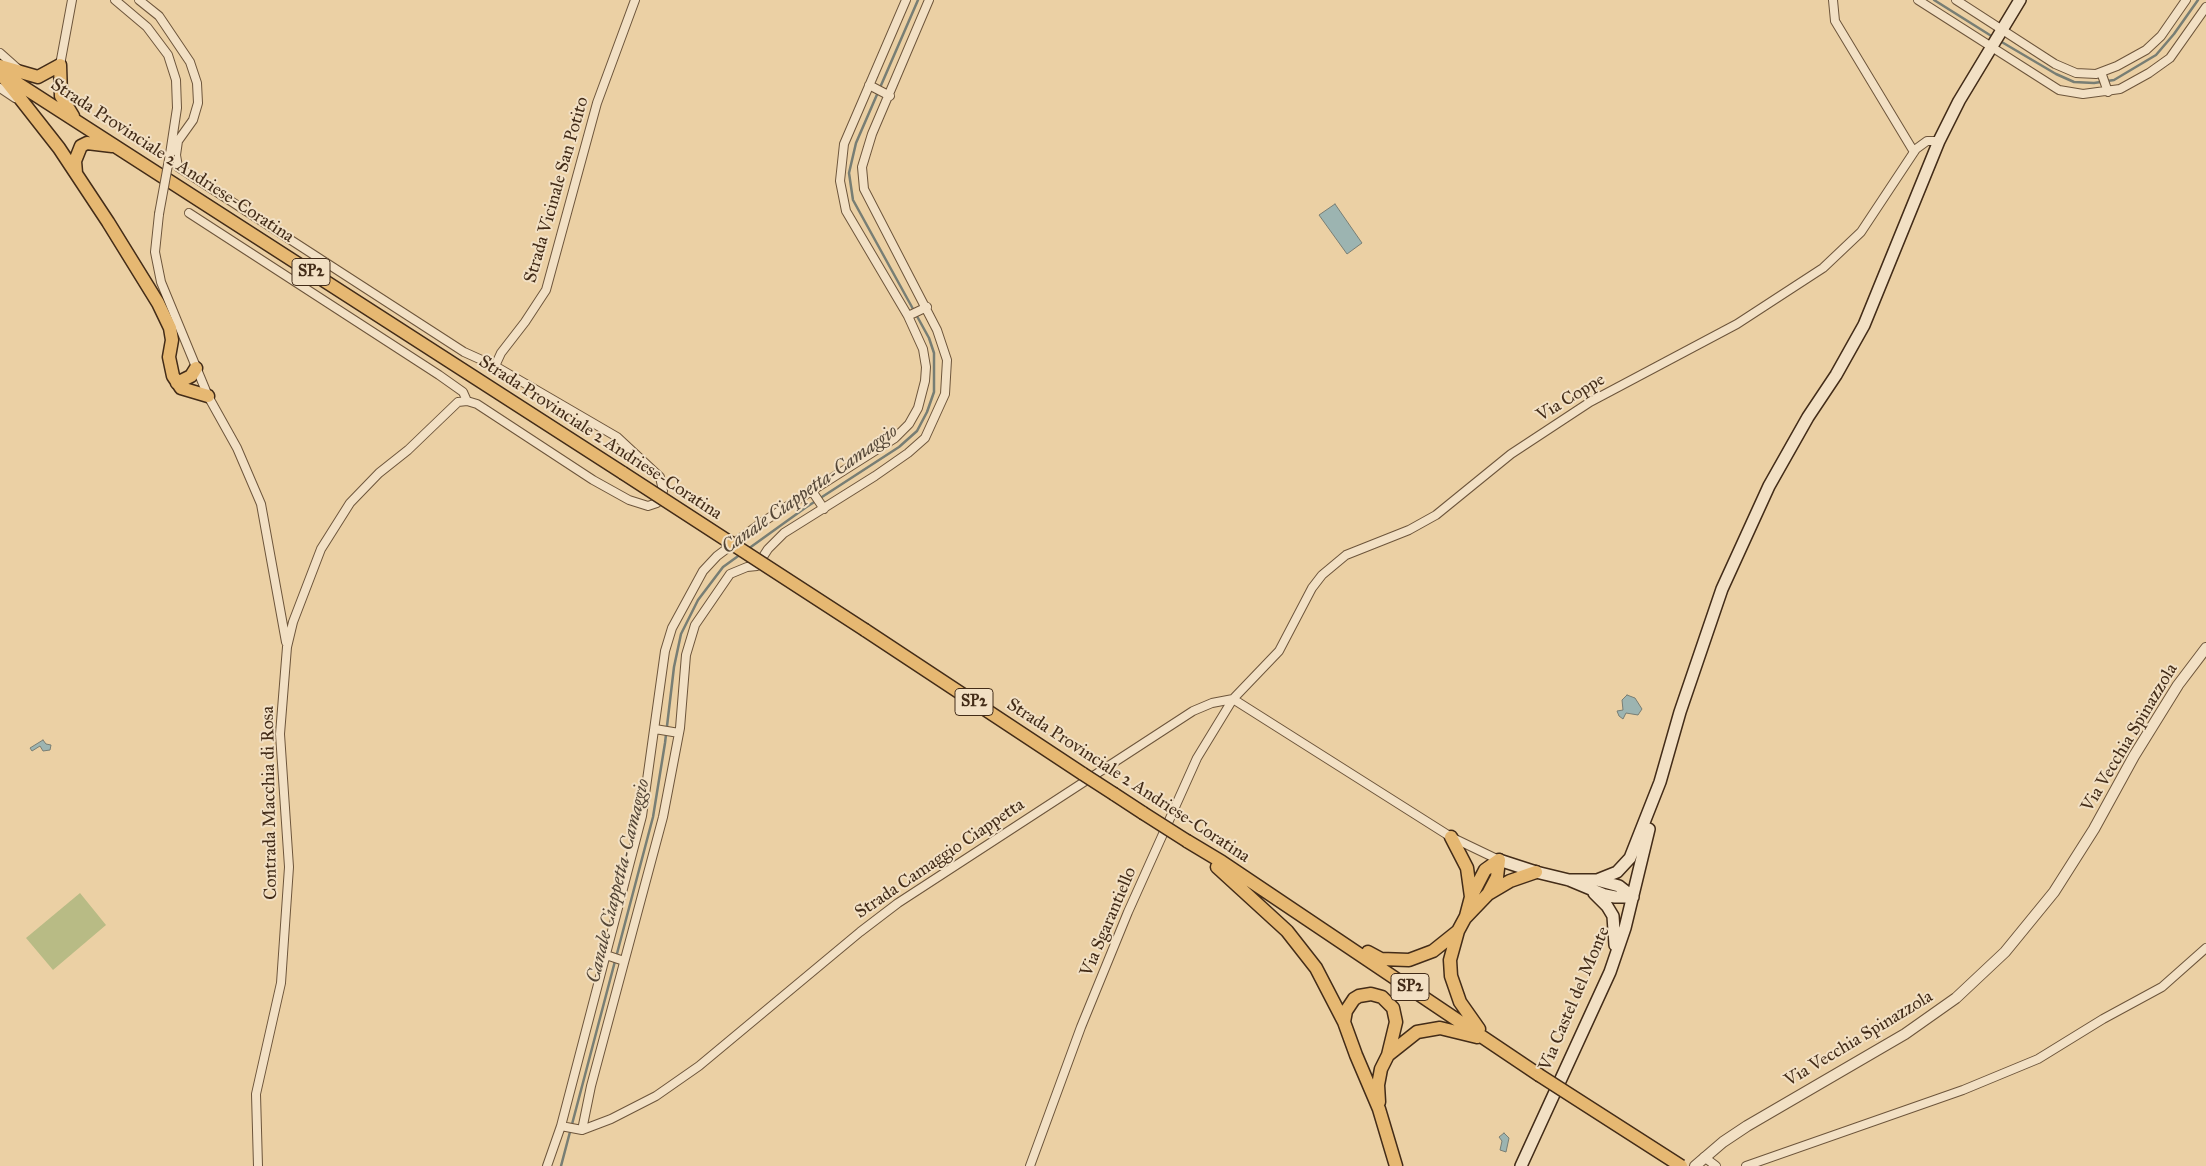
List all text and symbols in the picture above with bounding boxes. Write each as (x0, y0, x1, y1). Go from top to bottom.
street label: Strada Provinciale 2 Andriese-Coratina (46, 74, 298, 248)
street label: Strada Vicinale San Potito (520, 94, 594, 286)
road number: SP2 (292, 258, 330, 286)
street label: Strada Provinciale 2 Andriese-Coratina (474, 351, 726, 525)
street label: Via Coppe (1533, 369, 1609, 427)
water label: Canale Ciappetta-Camaggio (718, 421, 902, 559)
street label: Via Vecchia Spinazzola (2077, 660, 2183, 816)
road number: SP2 (955, 689, 993, 716)
street label: Strada Provinciale 2 Andriese-Coratina (1002, 694, 1254, 868)
street label: Contrada Macchia di Rosa (258, 706, 282, 900)
water label: Canale Ciappetta-Camaggio (583, 777, 655, 985)
street label: Strada Camaggio Ciappetta (851, 794, 1029, 924)
street label: Via Sgarantiello (1076, 864, 1142, 980)
street label: Via Castel del Monte (1535, 924, 1615, 1074)
road number: SP2 (1391, 974, 1429, 1000)
street label: Via Vecchia Spinazzola (1781, 986, 1937, 1092)

